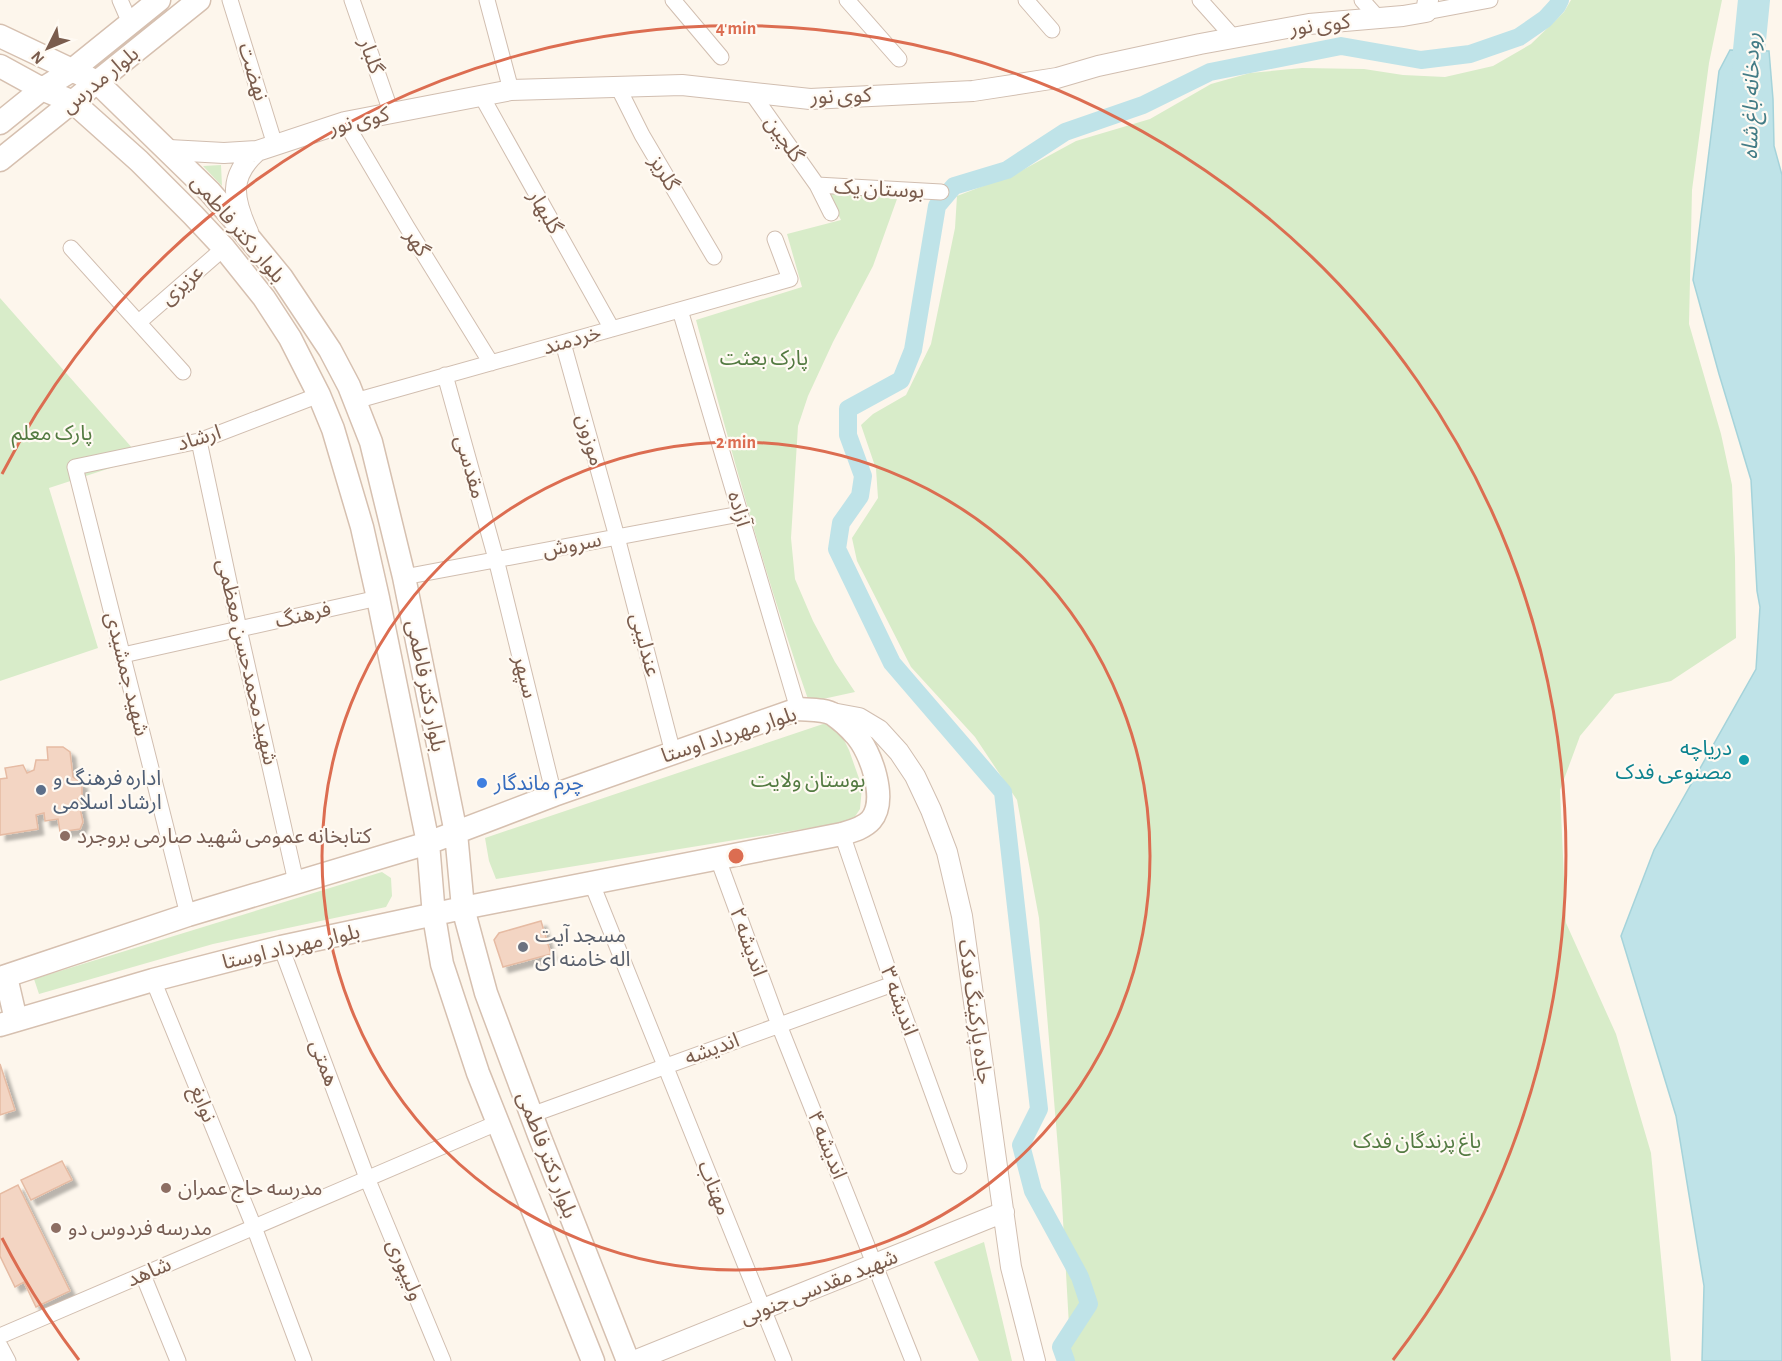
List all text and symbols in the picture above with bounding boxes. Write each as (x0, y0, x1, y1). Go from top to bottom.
street label: کوی نور (1287, 11, 1352, 40)
north arrow (18, 18, 78, 78)
text: 4 min (716, 20, 756, 38)
water label: رودخانه باغ شاه (1739, 32, 1768, 160)
street label: گلبار (354, 34, 388, 77)
street label: نهضت (233, 41, 272, 104)
street label: بلوار مدرس (57, 43, 143, 118)
text: N (28, 48, 47, 67)
street label: کوی نور (809, 84, 872, 109)
street label: کوی نور (326, 103, 392, 140)
street label: گلچین (759, 111, 808, 168)
street label: گلریز (644, 150, 684, 195)
street label: بلوار دکتر فاطمی (186, 171, 289, 288)
street label: بوستان یک (833, 176, 925, 203)
street label: گلبهار (523, 185, 567, 238)
street label: گهر (399, 224, 434, 261)
street label: عزیزی (157, 261, 208, 310)
street label: خردمند (541, 322, 604, 359)
park label: پارک بعثت (720, 348, 808, 371)
street label: موزون (572, 412, 607, 468)
street label: ارشاد (175, 421, 224, 456)
park label: پارک معلم (11, 423, 93, 448)
street label: مقدسی (450, 433, 489, 501)
text: 2 min (716, 434, 756, 452)
street label: آزاده (723, 489, 756, 530)
street label: سروش (541, 529, 603, 562)
street label: شهید محمدحسن معظمی (212, 557, 281, 767)
street label: فرهنگ (273, 597, 333, 633)
street label: شهید جمشیدی (100, 610, 153, 738)
street label: عندلیبی (625, 611, 664, 679)
street label: بلوار دکتر فاطمی (402, 618, 449, 754)
street label: سپهر (507, 652, 540, 701)
street label: بلوار مهرداد اوستا (659, 703, 799, 768)
place label: دریاچه مصنوعی فدک (1615, 738, 1732, 784)
marker: دریاچه مصنوعی فدک (1737, 753, 1751, 767)
place label: اداره فرهنگ و ارشاد اسلامی (53, 767, 162, 814)
park label: بوستان ولایت (751, 770, 865, 792)
place label: چرم ماندگار (493, 772, 584, 799)
marker: چرم ماندگار (475, 776, 489, 790)
marker: اداره فرهنگ و ارشاد اسلامی (34, 783, 48, 797)
place label: کتابخانه عمومی شهید صارمی بروجرد (77, 826, 372, 848)
marker: کتابخانه عمومی شهید صارمی بروجرد (58, 829, 72, 843)
centre of rings (726, 846, 746, 866)
street label: اندیشه ۲ (726, 905, 770, 979)
street label: بلوار مهرداد اوستا (220, 921, 362, 974)
place label: مسجد آیت اله خامنه ای (535, 923, 630, 971)
street label: جاده پارکینگ فدک (952, 938, 997, 1086)
marker: مسجد آیت اله خامنه ای (516, 940, 530, 954)
street label: اندیشه ۳ (877, 964, 921, 1038)
street label: اندیشه (682, 1030, 742, 1069)
street label: همتی (305, 1037, 342, 1089)
street label: نوابغ (183, 1083, 220, 1127)
street label: بلوار دکتر فاطمی (512, 1089, 581, 1221)
street label: اندیشه ۴ (804, 1108, 850, 1182)
park label: باغ پرندگان فدک (1353, 1130, 1481, 1156)
street label: مهتاب (693, 1158, 734, 1218)
place label: مدرسه حاج عمران (178, 1178, 323, 1203)
marker: مدرسه حاج عمران (159, 1181, 173, 1195)
place label: مدرسه فردوس دو (68, 1218, 212, 1240)
marker: مدرسه فردوس دو (49, 1221, 63, 1235)
street label: ولیپوری (381, 1236, 427, 1304)
street label: شهید مقدسی جنوبی (737, 1246, 901, 1329)
street label: شاهد (124, 1253, 174, 1291)

